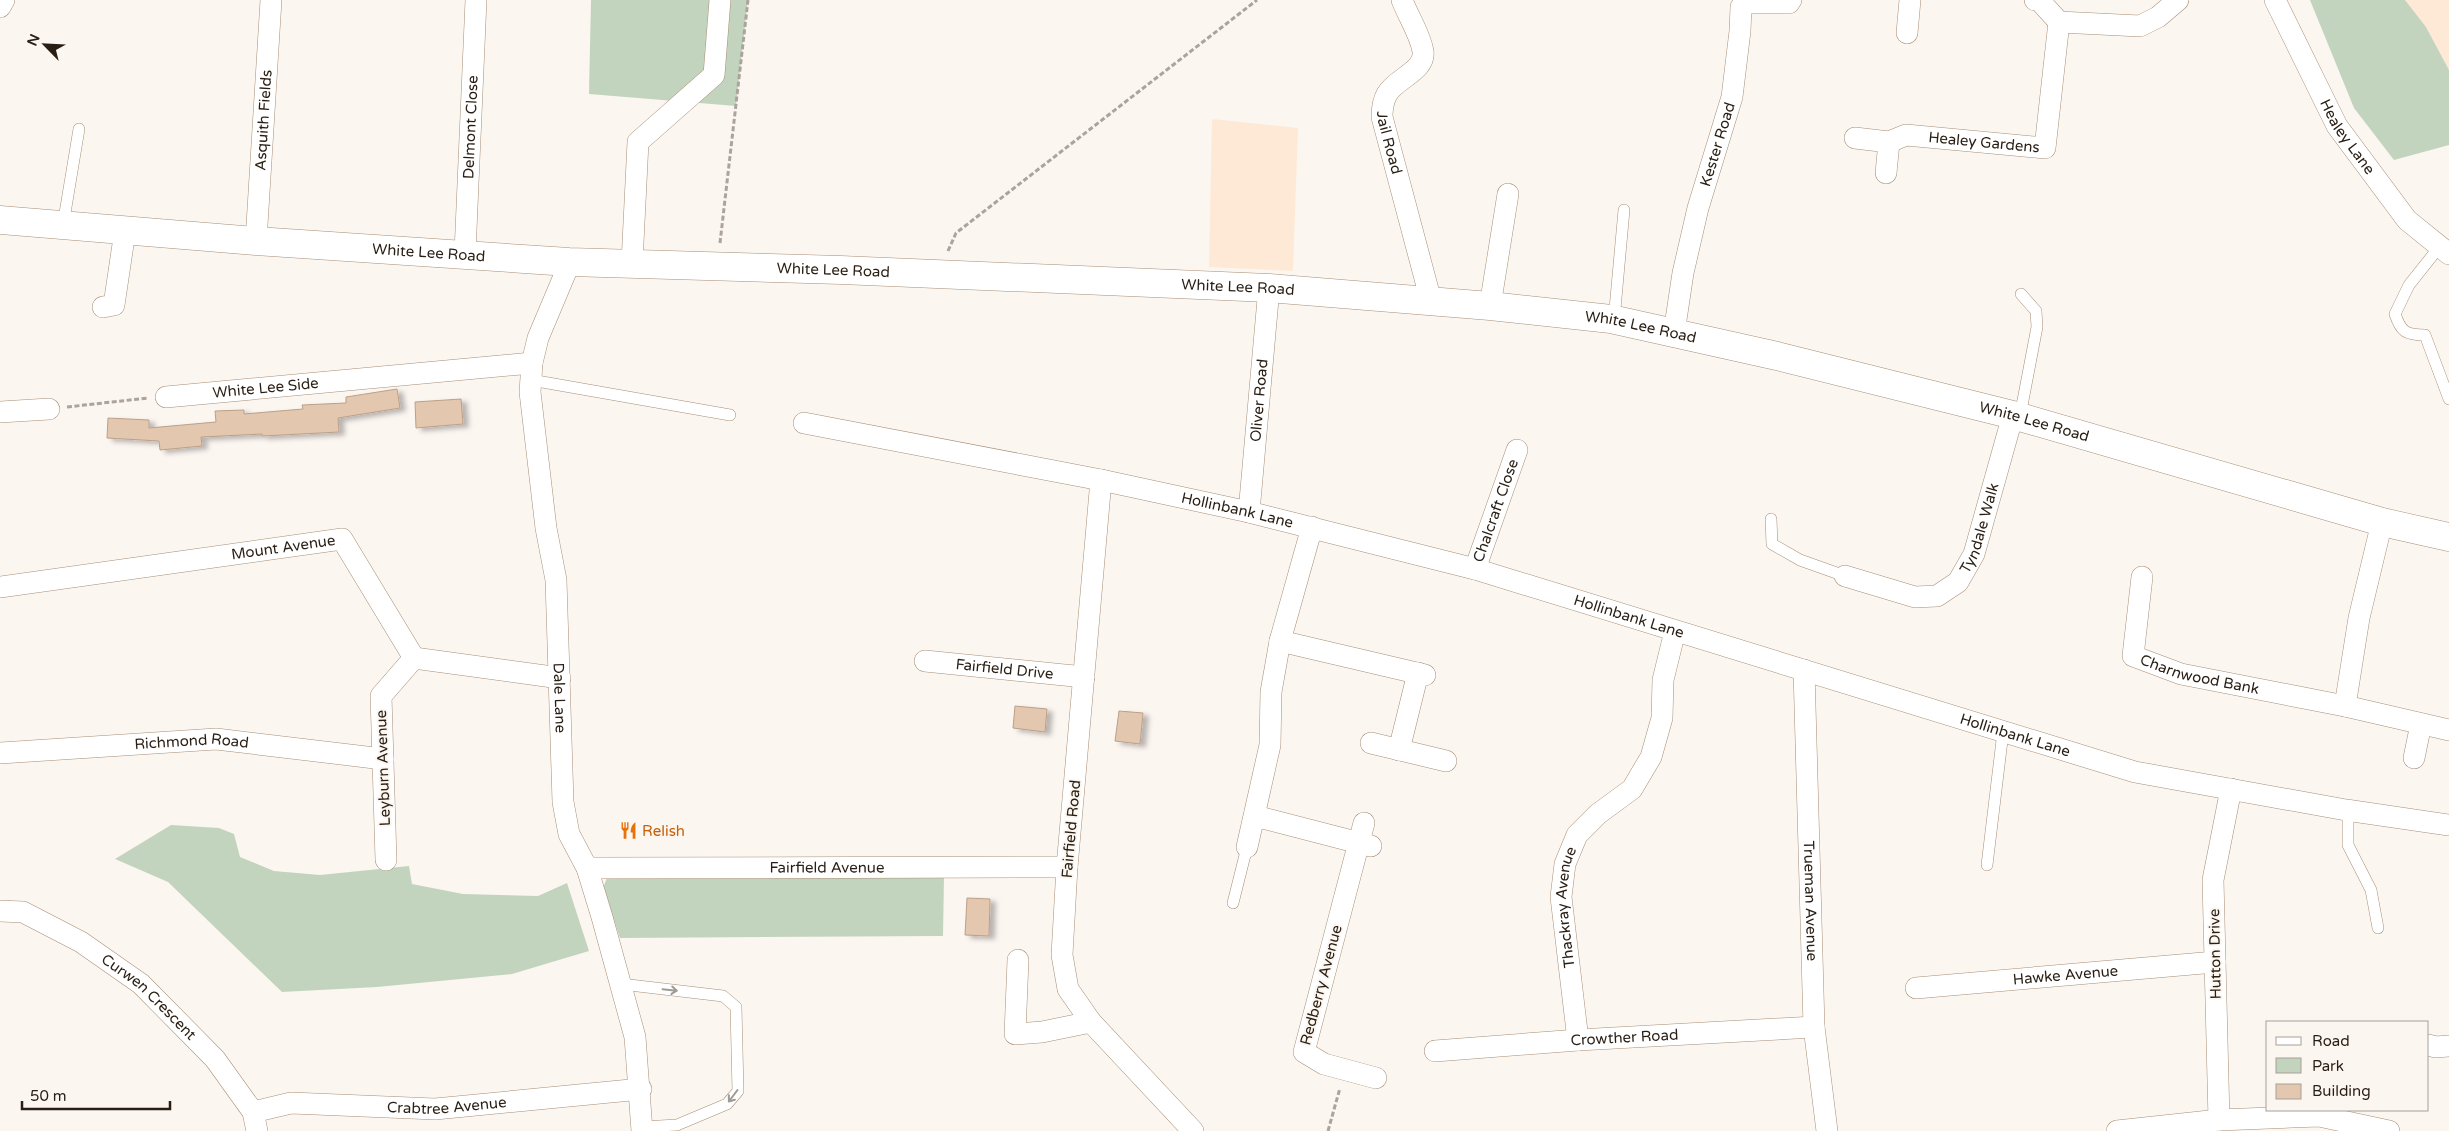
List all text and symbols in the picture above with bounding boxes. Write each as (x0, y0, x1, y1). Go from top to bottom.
north arrow (20, 20, 70, 70)
text: N (24, 31, 44, 49)
street label: Asquith Fields (251, 69, 276, 171)
street label: Delmont Close (459, 75, 482, 179)
street label: Healey Lane (2316, 96, 2379, 178)
street label: Kester Road (1696, 100, 1739, 189)
street label: Jail Road (1373, 111, 1406, 176)
street label: Healey Gardens (1928, 128, 2041, 156)
street label: White Lee Road (372, 240, 486, 265)
street label: White Lee Road (776, 259, 890, 281)
street label: White Lee Road (1181, 275, 1295, 299)
street label: White Lee Road (1584, 307, 1698, 347)
street label: Oliver Road (1246, 358, 1272, 443)
street label: White Lee Side (212, 374, 319, 402)
street label: White Lee Road (1977, 398, 2091, 446)
street label: Chalcraft Close (1469, 457, 1522, 564)
street label: Tyndale Walk (1956, 481, 2003, 576)
street label: Hollinbank Lane (1180, 489, 1295, 532)
street label: Mount Avenue (230, 531, 336, 563)
street label: Hollinbank Lane (1572, 591, 1686, 642)
street label: Charnwood Bank (2138, 650, 2261, 698)
street label: Fairfield Drive (955, 655, 1054, 683)
street label: Dale Lane (550, 662, 570, 733)
street label: Leyburn Avenue (372, 710, 394, 826)
street label: Hollinbank Lane (1958, 710, 2072, 761)
street label: Richmond Road (134, 729, 250, 753)
street label: Fairfield Road (1058, 779, 1084, 879)
restaurant icon: Relish (618, 821, 638, 841)
place label: Relish (642, 822, 685, 840)
street label: Trueman Avenue (1800, 840, 1821, 961)
street label: Thackray Avenue (1552, 844, 1580, 969)
street label: Fairfield Avenue (770, 858, 884, 877)
street label: Hutton Drive (2205, 908, 2225, 1000)
street label: Redberry Avenue (1296, 923, 1346, 1047)
street label: Curwen Crescent (98, 950, 200, 1044)
street label: Hawke Avenue (2012, 961, 2119, 989)
one-way arrow (661, 985, 677, 995)
legend (2266, 1021, 2429, 1111)
street label: Crowther Road (1570, 1025, 1679, 1050)
text: Road (2312, 1032, 2350, 1050)
text: Park (2312, 1057, 2344, 1075)
scale bar (22, 1078, 170, 1110)
text: Building (2312, 1082, 2371, 1100)
text: 50 m (30, 1087, 67, 1105)
one-way arrow (728, 1090, 739, 1103)
street label: Crabtree Avenue (387, 1093, 507, 1118)

